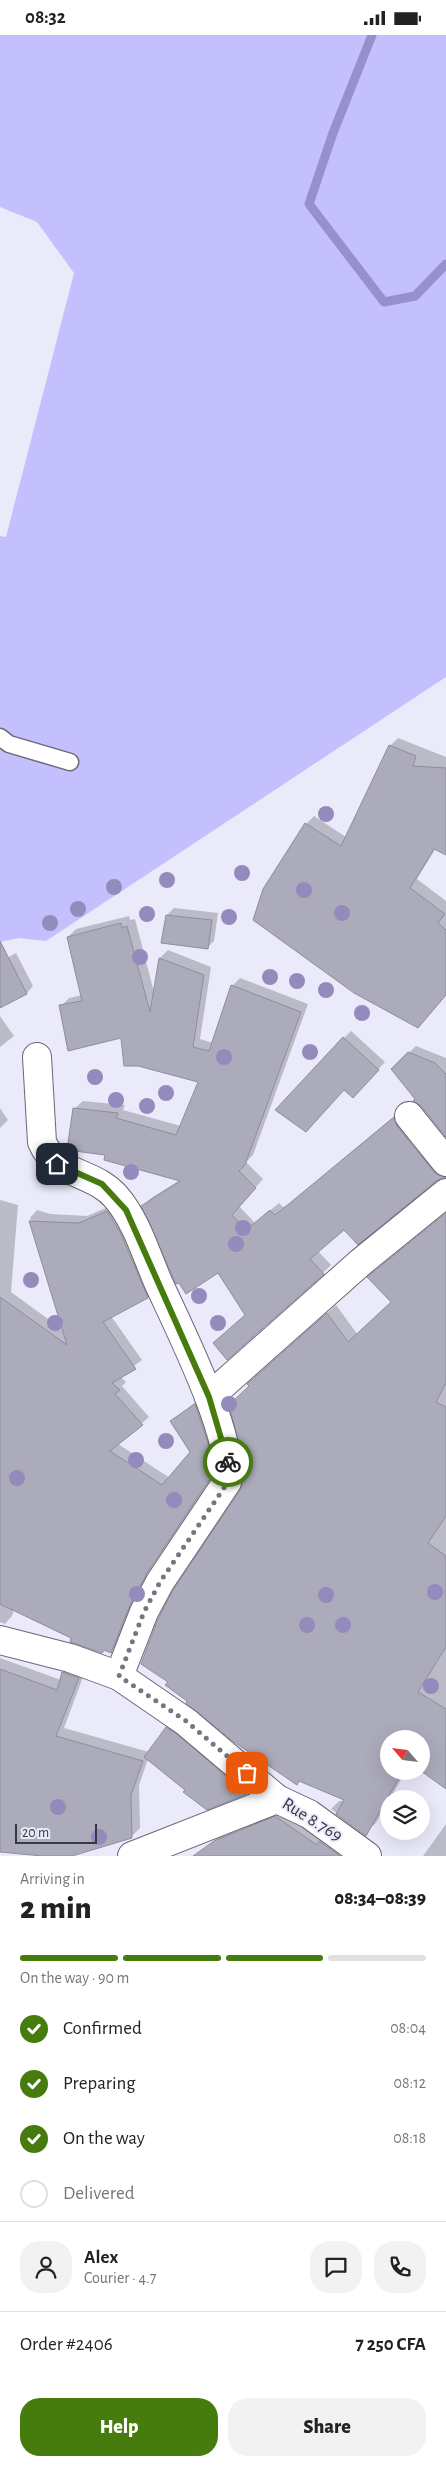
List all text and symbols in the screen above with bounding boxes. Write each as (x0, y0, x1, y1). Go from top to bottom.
text: 08:32 (25, 8, 66, 27)
pin (36, 1143, 78, 1185)
icon: home (43, 1150, 71, 1178)
courier (203, 1437, 253, 1487)
icon: bike (214, 1448, 242, 1476)
north arrow (380, 1730, 430, 1780)
map controls (380, 1730, 430, 1840)
pin (226, 1752, 268, 1794)
icon: bag (233, 1759, 261, 1787)
button: layers (380, 1790, 430, 1840)
street label: Rue 8.769 (279, 1795, 345, 1845)
scale bar (15, 1821, 98, 1844)
text: 20 m (22, 1826, 49, 1840)
text: Arriving in (20, 1871, 85, 1887)
text: 08:34–08:39 (334, 1889, 426, 1908)
text: 2 min (20, 1892, 92, 1924)
text: On the way · 90 m (20, 1970, 129, 1986)
icon: check (20, 2015, 48, 2043)
text: Confirmed (63, 2019, 142, 2038)
text: 08:04 (390, 2020, 426, 2036)
icon: check (20, 2070, 48, 2098)
text: Preparing (63, 2074, 136, 2093)
text: 08:12 (394, 2075, 426, 2091)
icon: check (20, 2125, 48, 2153)
text: On the way (63, 2129, 145, 2148)
text: 08:18 (393, 2130, 426, 2146)
text: Delivered (63, 2184, 135, 2203)
button: person (20, 2241, 72, 2293)
button: chat (310, 2241, 362, 2293)
button: phone (374, 2241, 426, 2293)
text: Alex (84, 2248, 118, 2267)
text: Courier · 4.7 (84, 2270, 156, 2286)
text: Order #2406 (20, 2335, 113, 2354)
text: 7 250 CFA (356, 2335, 426, 2354)
button: Help (20, 2398, 218, 2456)
button: Share (228, 2398, 426, 2456)

